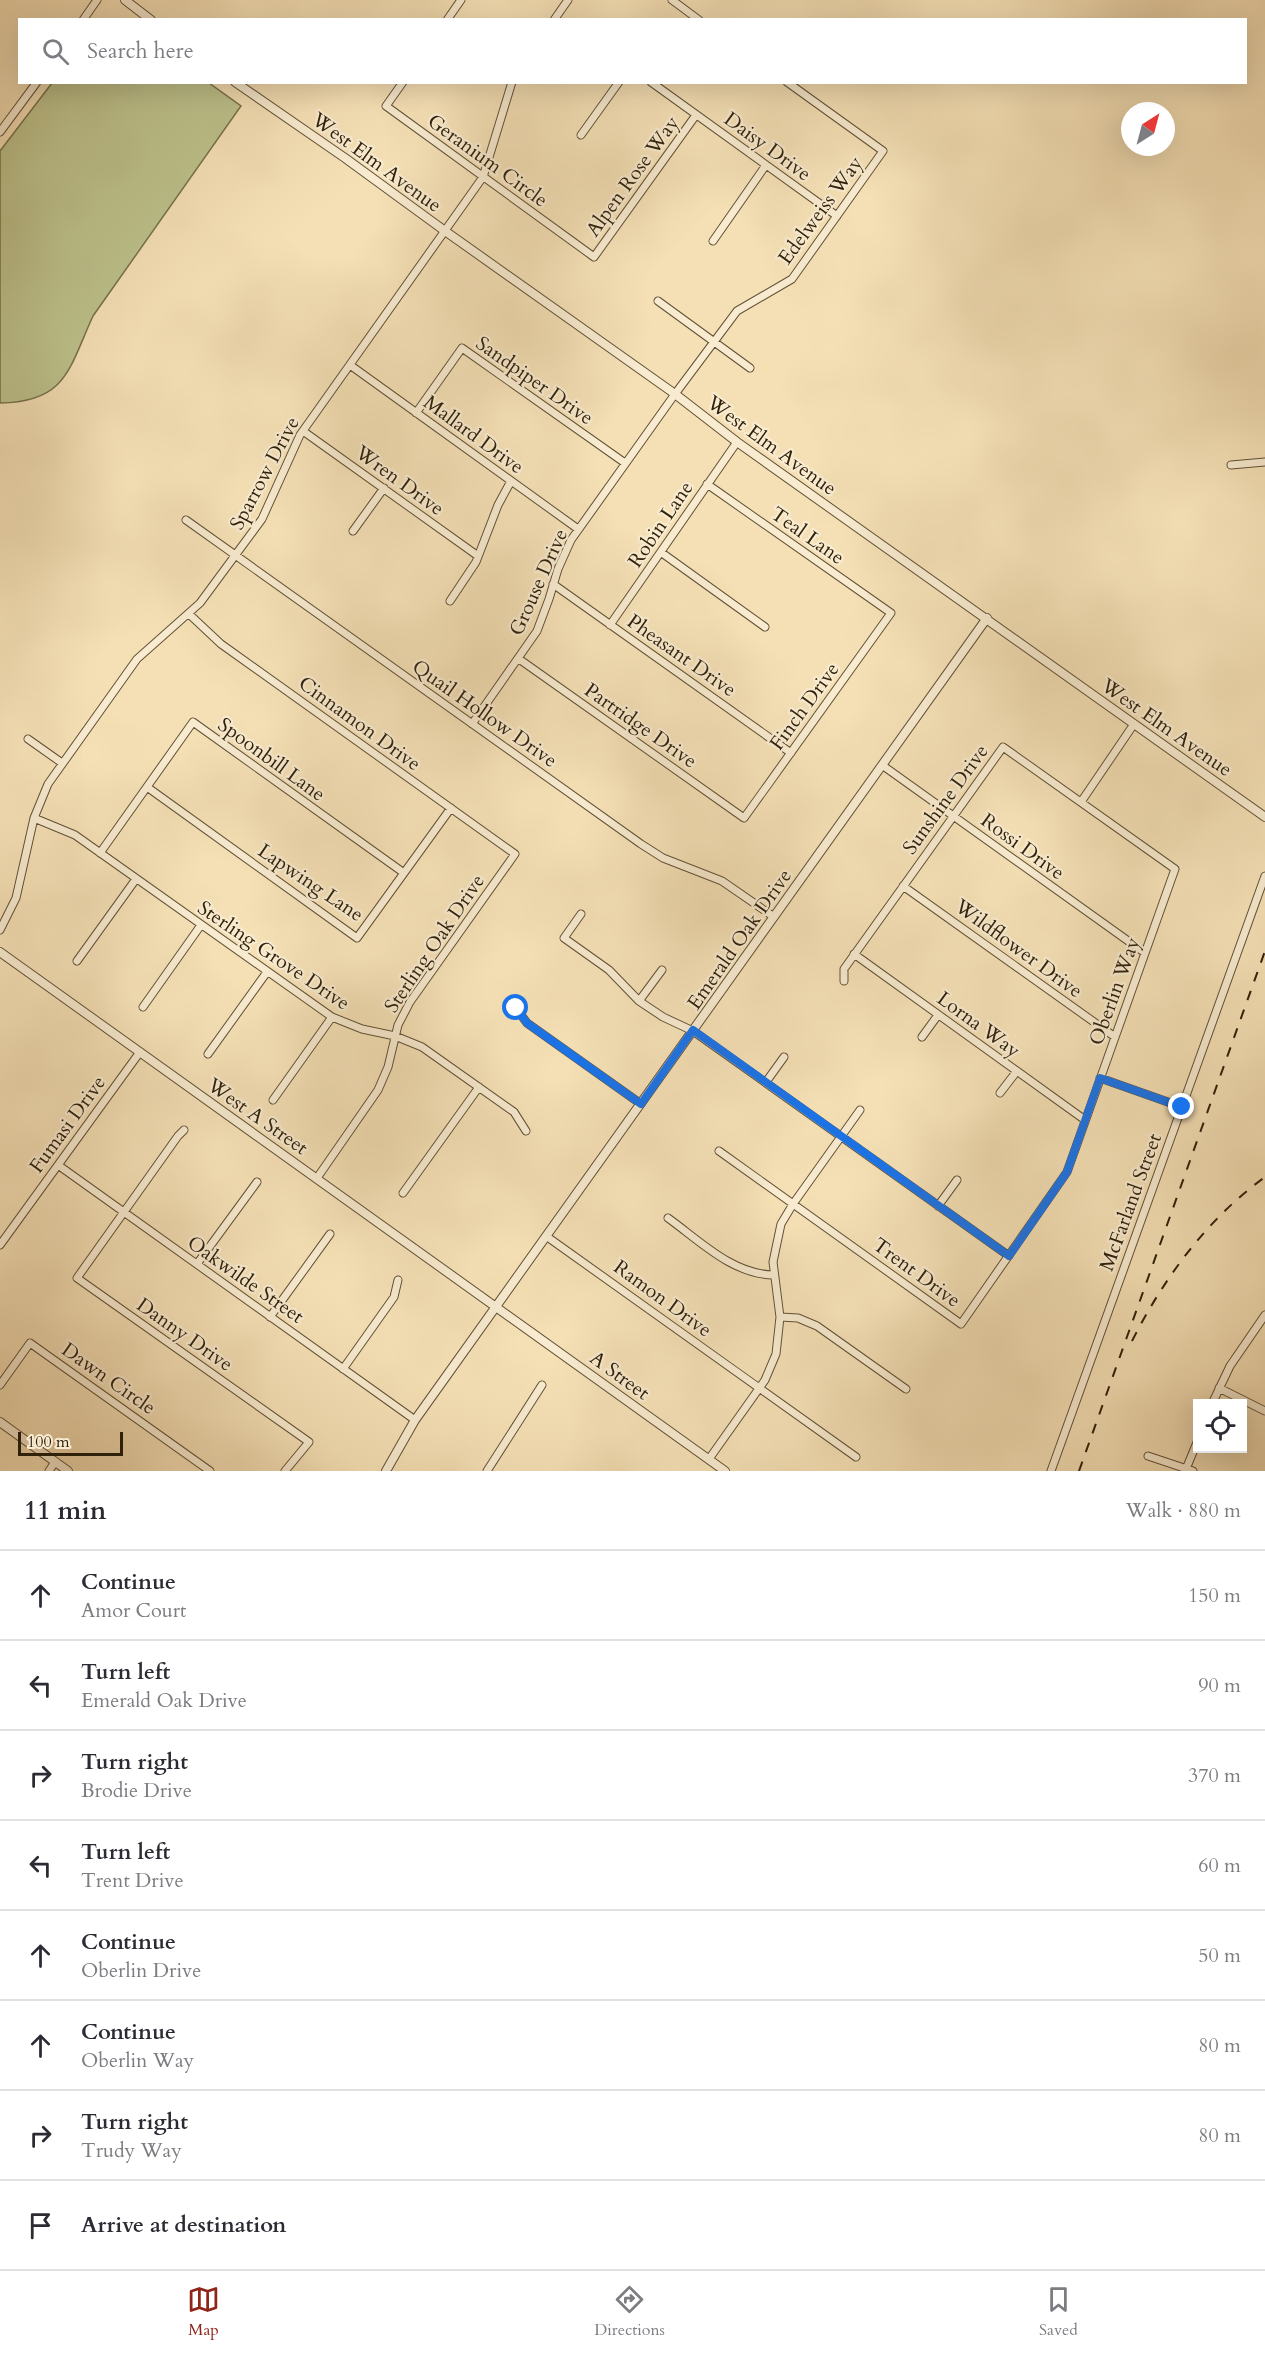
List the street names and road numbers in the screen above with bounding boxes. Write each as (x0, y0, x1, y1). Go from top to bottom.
street label: West Elm Avenue (306, 106, 447, 219)
street label: Daisy Drive (719, 106, 817, 187)
street label: Geranium Circle (422, 108, 553, 213)
street label: Alpen Rose Way (579, 110, 686, 242)
street label: Edelweiss Way (772, 150, 869, 270)
street label: Sandpiper Drive (471, 330, 599, 431)
street label: Mallard Drive (418, 389, 529, 480)
street label: West Elm Avenue (701, 389, 842, 502)
street label: Sparrow Drive (223, 412, 306, 535)
street label: Wren Drive (349, 438, 450, 522)
street label: Robin Lane (622, 476, 699, 573)
street label: Teal Lane (766, 500, 850, 571)
street label: Grouse Drive (503, 524, 574, 640)
street label: Pheasant Drive (622, 608, 742, 703)
street label: Quail Hollow Drive (407, 653, 563, 774)
street label: Finch Drive (763, 657, 845, 756)
street label: Cinnamon Drive (293, 670, 426, 777)
street label: West Elm Avenue (1095, 672, 1238, 783)
street label: Partridge Drive (579, 677, 702, 774)
street label: Spoonbill Lane (212, 711, 331, 808)
street label: Sunshine Drive (896, 739, 994, 860)
street label: Rossi Drive (975, 807, 1070, 886)
street label: Lapwing Lane (253, 837, 369, 928)
street label: Emerald Oak Drive (681, 864, 798, 1015)
street label: Sterling Oak Drive (378, 869, 491, 1018)
street label: Wildflower Drive (949, 892, 1088, 1004)
street label: Sterling Grove Drive (192, 894, 355, 1016)
street label: Oberlin Way (1082, 933, 1147, 1049)
street label: Lorna Way (932, 985, 1026, 1064)
street label: Fumasi Drive (23, 1070, 112, 1178)
street label: West A Street (201, 1071, 314, 1161)
street label: McFarland Street (1093, 1129, 1168, 1275)
street label: Oakwilde Street (182, 1229, 310, 1330)
street label: Trent Drive (867, 1231, 966, 1313)
street label: Ramon Drive (608, 1254, 717, 1343)
street label: Danny Drive (131, 1291, 238, 1378)
street label: Dawn Circle (56, 1336, 161, 1421)
street label: A Street (584, 1345, 656, 1407)

